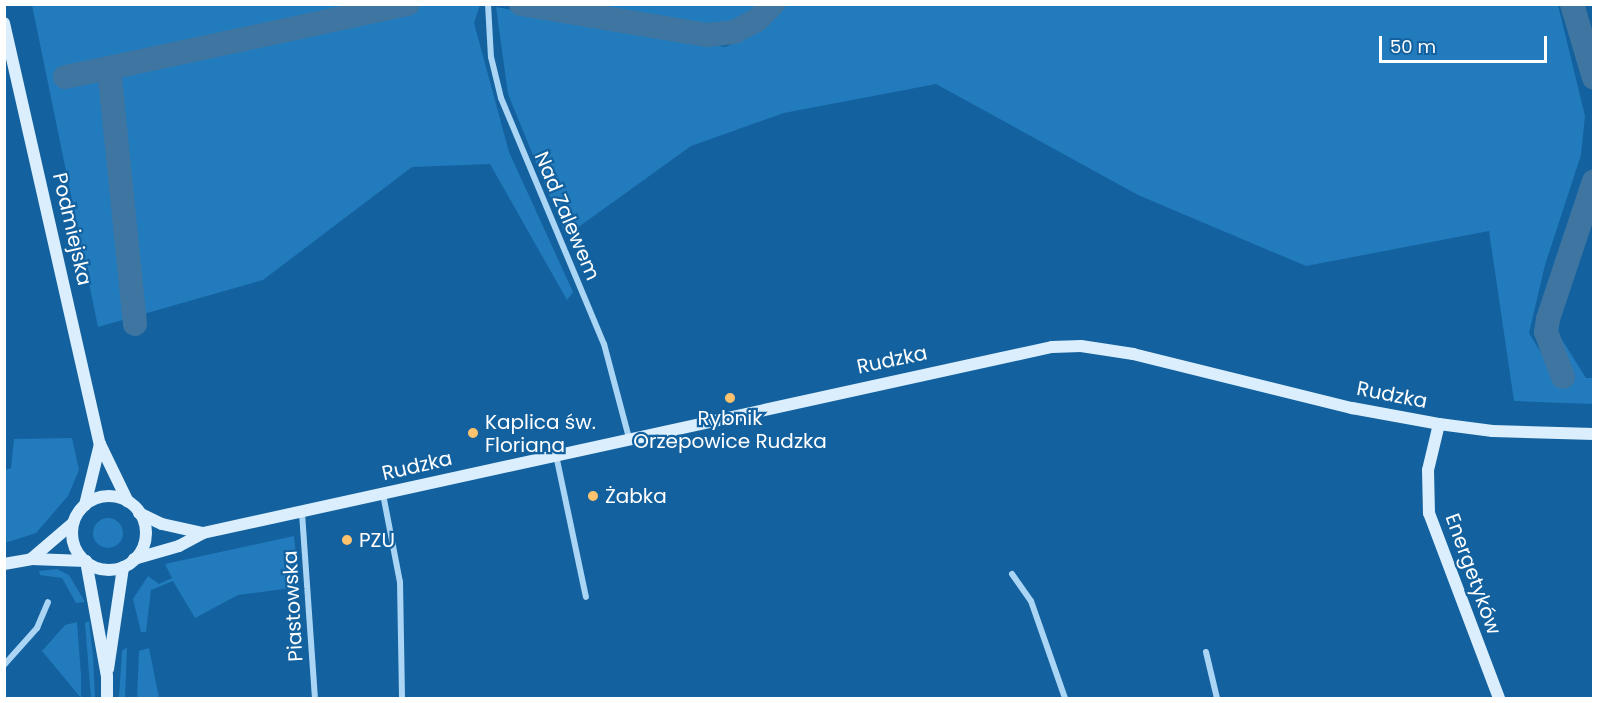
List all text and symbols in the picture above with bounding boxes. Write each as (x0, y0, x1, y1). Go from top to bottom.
scale bar (1382, 24, 1550, 62)
text: 50 m (1390, 34, 1436, 59)
street label: Nad Zalewem (529, 148, 605, 284)
street label: Podmiejska (47, 170, 97, 288)
street label: Rudzka (855, 341, 929, 379)
street label: Rudzka (1355, 376, 1429, 414)
marker: Rybnik Orzepowice Rudzka (723, 391, 737, 405)
place label: Rybnik Orzepowice Rudzka (633, 407, 827, 454)
place label: Kaplica św. Floriana (485, 410, 596, 457)
marker: Kaplica św. Floriana (466, 426, 480, 440)
street label: Rudzka (380, 446, 454, 486)
place label: Żabka (605, 484, 667, 508)
marker: Żabka (586, 489, 600, 503)
street label: Energetyków (1440, 510, 1506, 638)
place label: PZU (359, 528, 395, 552)
marker: PZU (340, 533, 354, 547)
street label: Piastowska (278, 550, 308, 662)

